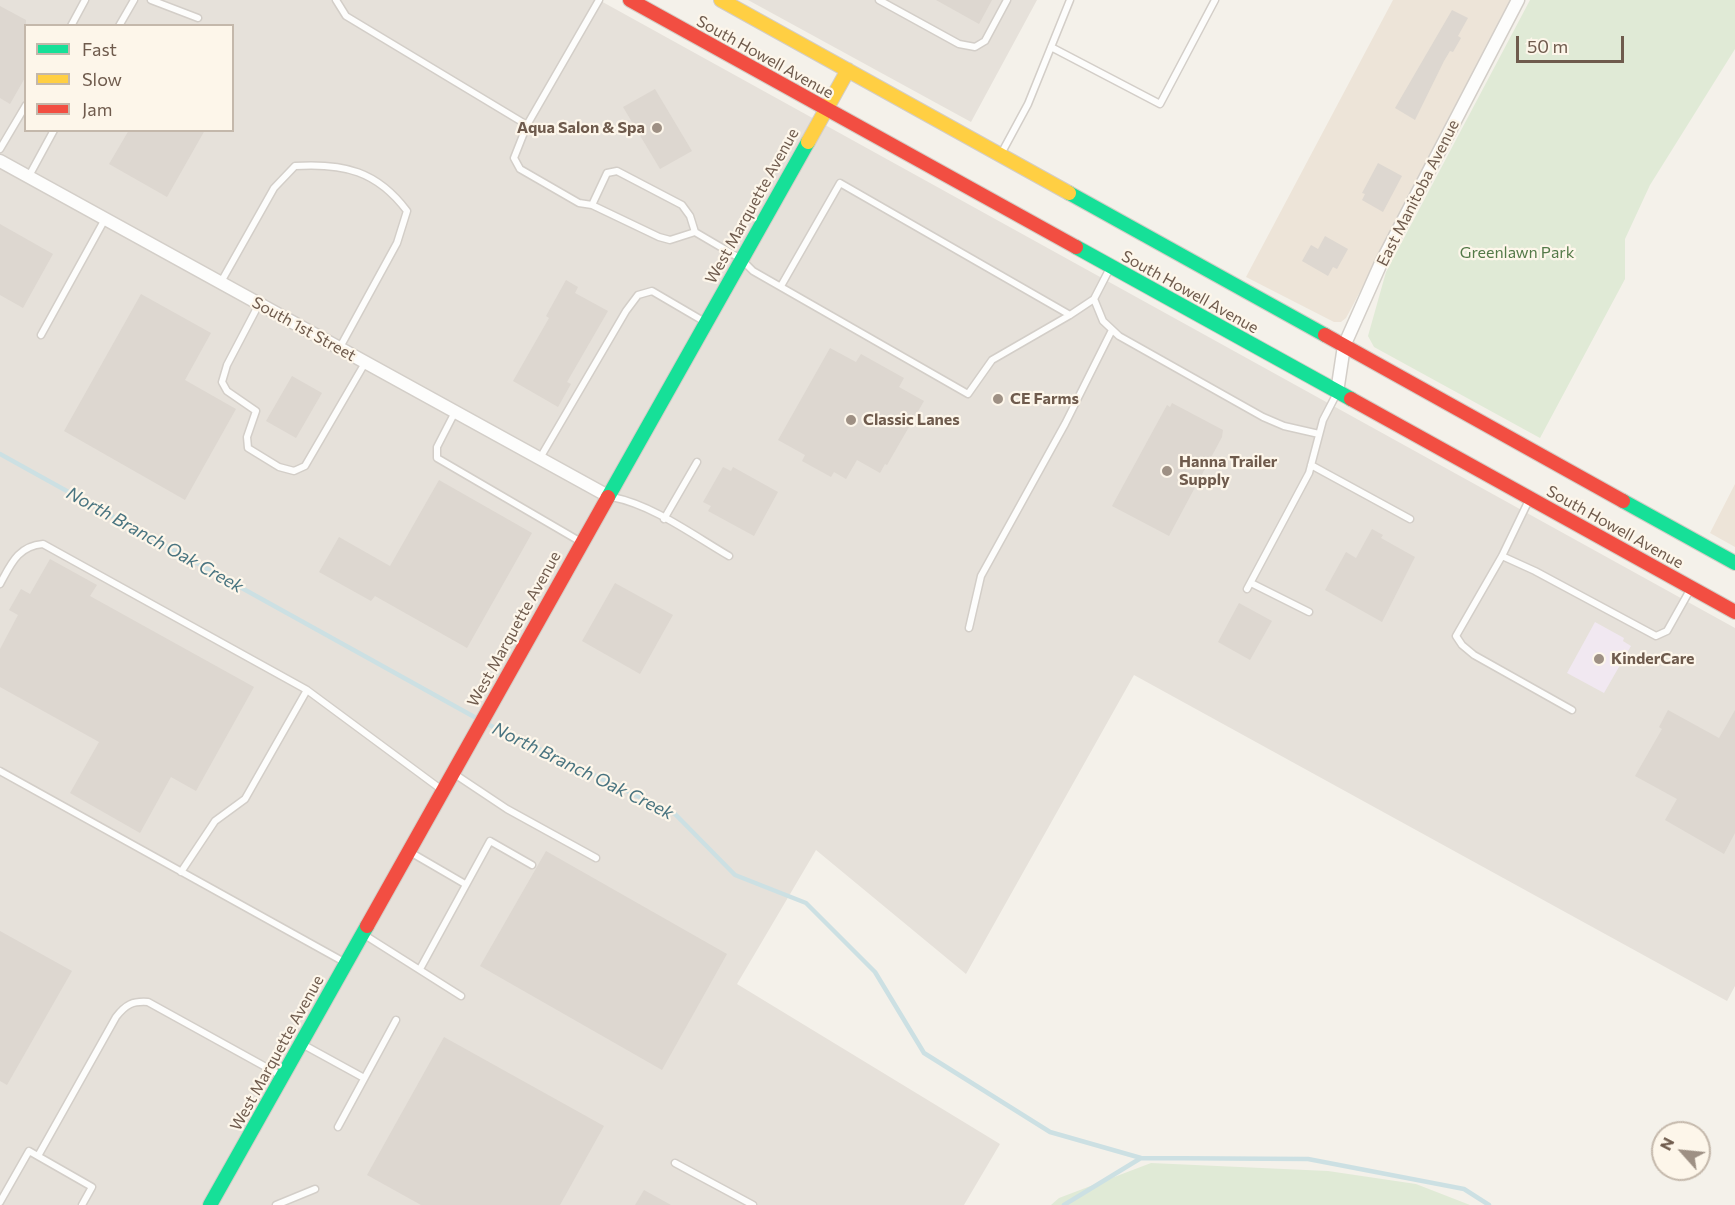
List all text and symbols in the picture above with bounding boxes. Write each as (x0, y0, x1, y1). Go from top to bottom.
street label: South Howell Avenue (693, 11, 837, 103)
legend (24, 24, 234, 132)
scale bar (1519, 24, 1627, 62)
text: 50 m (1527, 35, 1568, 57)
text: Fast (82, 38, 117, 60)
text: Slow (82, 68, 122, 90)
text: Jam (82, 98, 112, 120)
street label: East Manitoba Avenue (1373, 117, 1463, 269)
place label: Aqua Salon & Spa (517, 118, 645, 138)
marker: Aqua Salon & Spa (650, 121, 664, 135)
street label: West Marquette Avenue (701, 125, 803, 287)
park label: Greenlawn Park (1460, 243, 1574, 263)
street label: South Howell Avenue (1118, 246, 1262, 338)
street label: South 1st Street (249, 293, 359, 365)
place label: CE Farms (1010, 389, 1079, 409)
marker: CE Farms (991, 392, 1005, 406)
place label: Classic Lanes (863, 410, 960, 430)
marker: Classic Lanes (844, 413, 858, 427)
place label: Hanna Trailer Supply (1179, 452, 1277, 490)
marker: Hanna Trailer Supply (1160, 464, 1174, 478)
street label: South Howell Avenue (1543, 481, 1687, 573)
water label: North Branch Oak Creek (63, 482, 247, 598)
street label: West Marquette Avenue (463, 548, 565, 710)
place label: KinderCare (1611, 649, 1694, 669)
marker: KinderCare (1592, 652, 1606, 666)
water label: North Branch Oak Creek (489, 718, 677, 824)
street label: West Marquette Avenue (226, 972, 328, 1134)
north arrow (1651, 1121, 1711, 1181)
text: N (1655, 1134, 1677, 1153)

